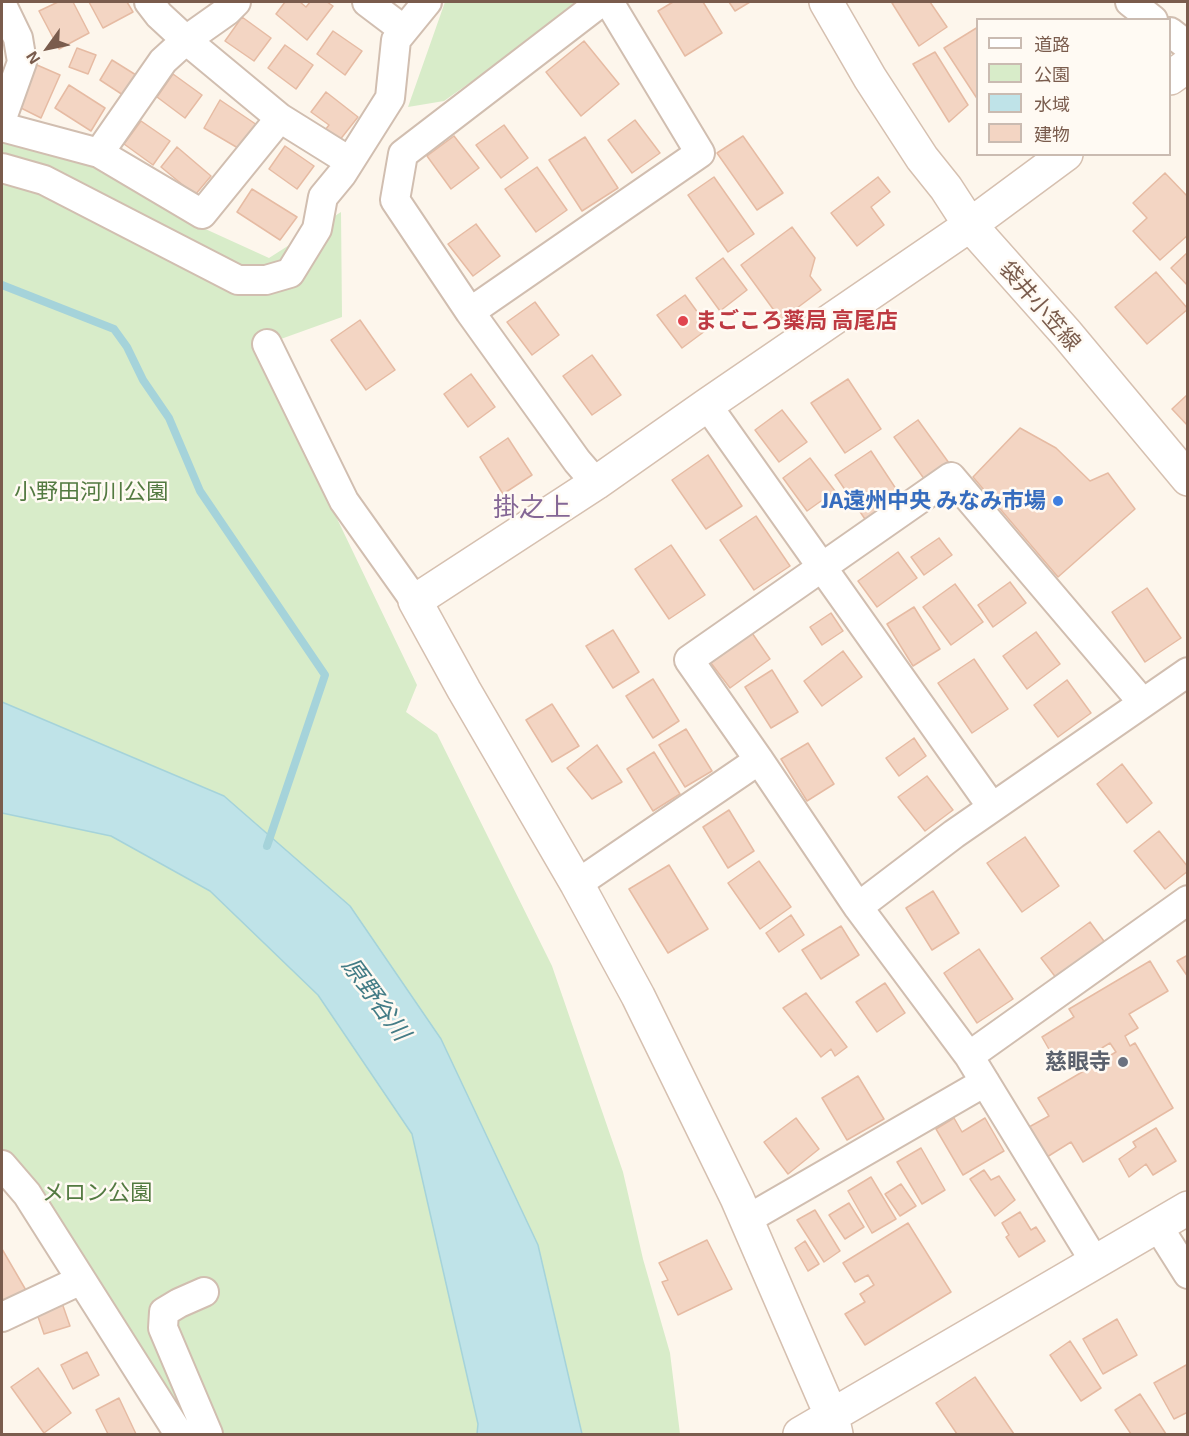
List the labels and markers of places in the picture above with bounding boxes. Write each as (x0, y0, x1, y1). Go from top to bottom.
place label: まごころ薬局 高尾店 (695, 308, 898, 334)
marker: まごころ薬局 高尾店 (676, 314, 690, 328)
place label: JA遠州中央 みなみ市場 (821, 488, 1046, 514)
marker: JA遠州中央 みなみ市場 (1051, 494, 1065, 508)
place label: 慈眼寺 (1045, 1049, 1111, 1075)
marker: 慈眼寺 (1116, 1055, 1130, 1069)

